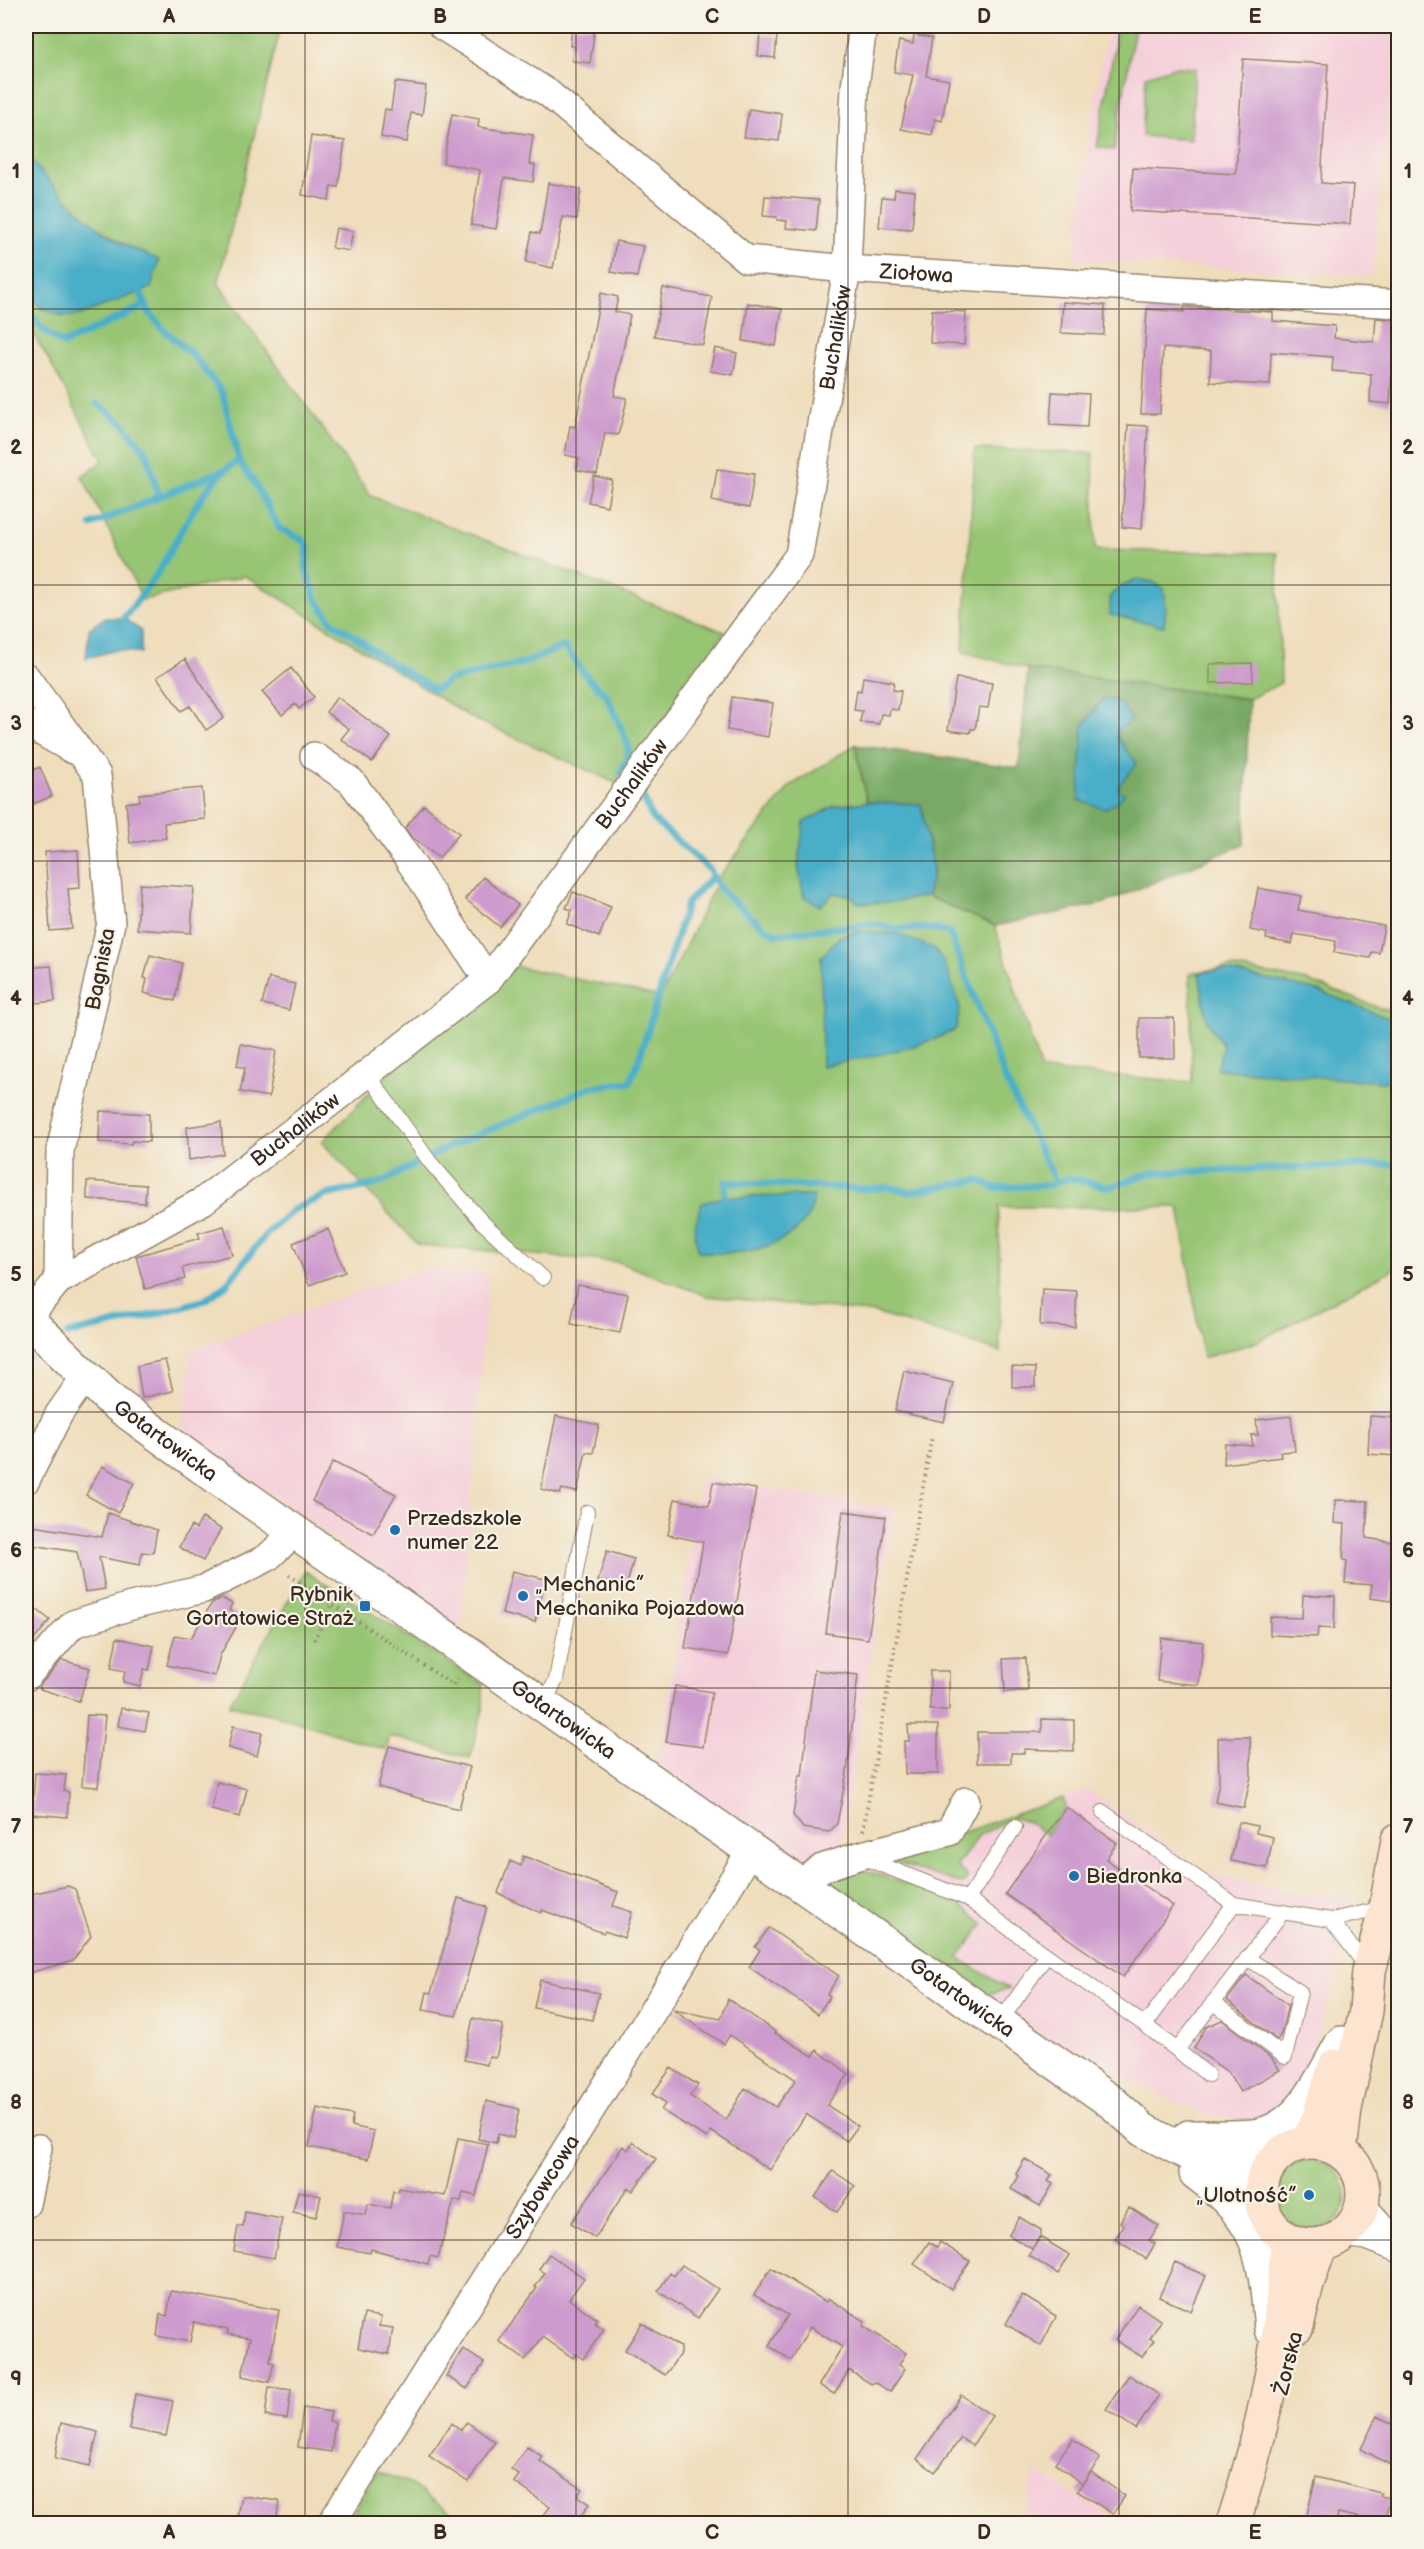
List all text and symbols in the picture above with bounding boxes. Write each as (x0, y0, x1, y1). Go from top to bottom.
text: A (162, 5, 176, 29)
text: B (433, 5, 447, 29)
text: C (705, 5, 719, 29)
text: D (977, 5, 991, 29)
text: E (1249, 5, 1262, 29)
text: 1 (12, 160, 20, 184)
text: 1 (1404, 160, 1412, 184)
street label: Ziołowa (878, 259, 954, 289)
street label: Buchalików (815, 283, 857, 392)
text: 2 (10, 436, 22, 460)
text: 2 (1402, 436, 1414, 460)
text: 3 (10, 712, 22, 736)
text: 3 (1402, 712, 1414, 736)
street label: Buchalików (590, 734, 673, 834)
street label: Bagnista (80, 926, 121, 1012)
text: 4 (10, 987, 22, 1011)
text: 4 (1402, 987, 1414, 1011)
street label: Buchalików (246, 1087, 345, 1172)
text: 5 (10, 1263, 22, 1287)
text: 5 (1402, 1263, 1414, 1287)
street label: Gotartowicka (108, 1394, 222, 1487)
place label: Przedszkole numer 22 (407, 1506, 522, 1555)
marker: Przedszkole numer 22 (388, 1523, 402, 1537)
text: 6 (10, 1539, 22, 1563)
text: 6 (1402, 1539, 1414, 1563)
place label: „Mechanic” Mechanika Pojazdowa (535, 1572, 745, 1621)
place label: Rybnik Gortatowice Straż (186, 1582, 354, 1631)
marker: „Mechanic” Mechanika Pojazdowa (516, 1589, 530, 1603)
marker: Rybnik Gortatowice Straż (358, 1599, 372, 1613)
street label: Gotartowicka (506, 1674, 621, 1765)
text: 7 (10, 1815, 22, 1839)
text: 7 (1402, 1815, 1414, 1839)
place label: Biedronka (1086, 1864, 1183, 1889)
marker: Biedronka (1067, 1869, 1081, 1883)
street label: Gotartowicka (904, 1952, 1019, 2043)
text: 8 (10, 2091, 22, 2115)
text: 8 (1402, 2091, 1414, 2115)
street label: Szybowcowa (501, 2130, 585, 2244)
place label: „Ulotność” (1196, 2183, 1297, 2208)
marker: „Ulotność” (1302, 2188, 1316, 2202)
street label: Żorska (1268, 2329, 1308, 2398)
text: 9 (10, 2367, 22, 2391)
text: 9 (1402, 2367, 1414, 2391)
text: A (162, 2521, 176, 2545)
text: B (433, 2521, 447, 2545)
text: C (705, 2521, 719, 2545)
text: D (977, 2521, 991, 2545)
text: E (1249, 2521, 1262, 2545)

